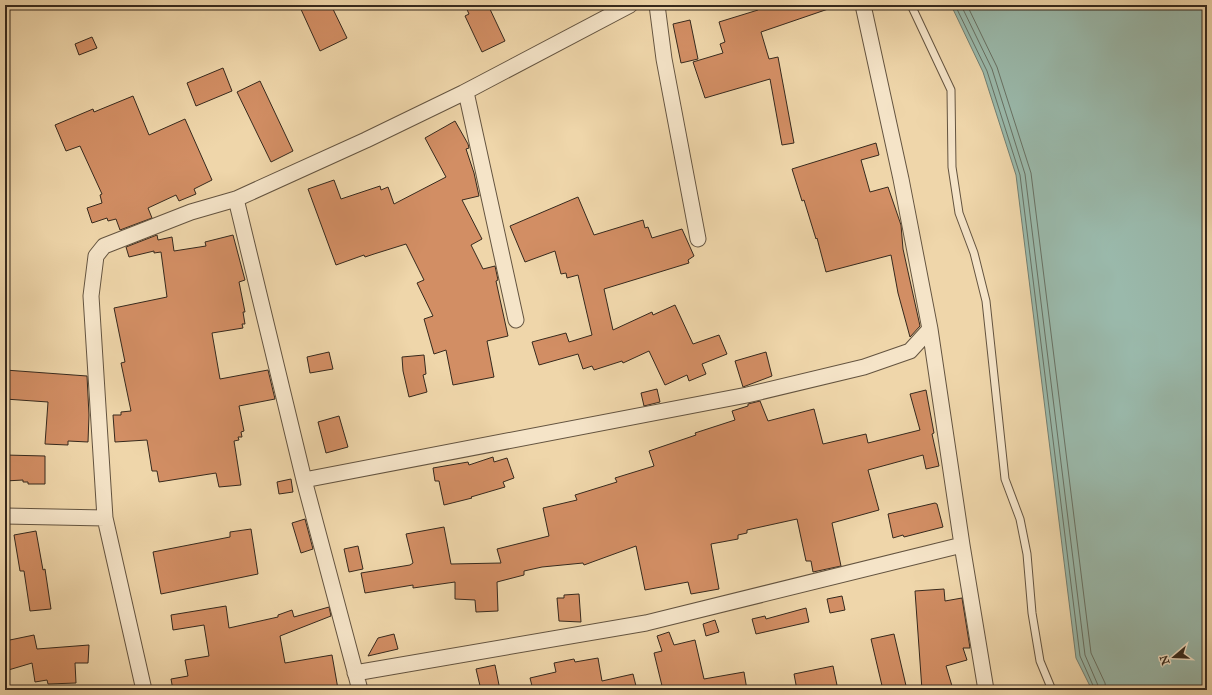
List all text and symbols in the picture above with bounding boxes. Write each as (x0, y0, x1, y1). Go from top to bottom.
north arrow (1154, 637, 1194, 677)
text: N (1157, 653, 1173, 667)

